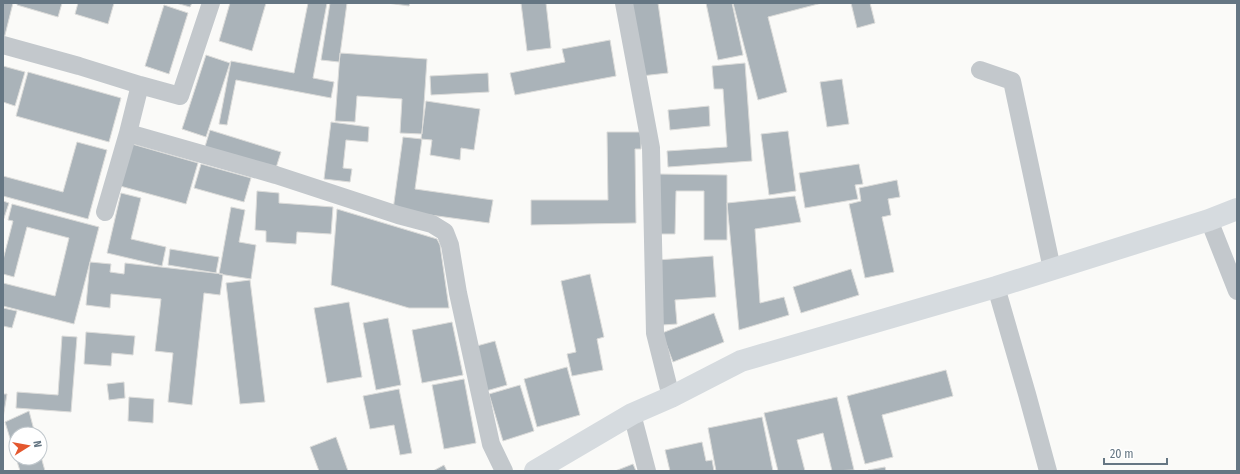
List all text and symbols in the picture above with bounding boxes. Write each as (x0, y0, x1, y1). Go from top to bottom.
north arrow (8, 426, 48, 466)
text: N (30, 440, 44, 449)
scale bar (1104, 440, 1167, 466)
text: 20 m (1110, 447, 1134, 461)

